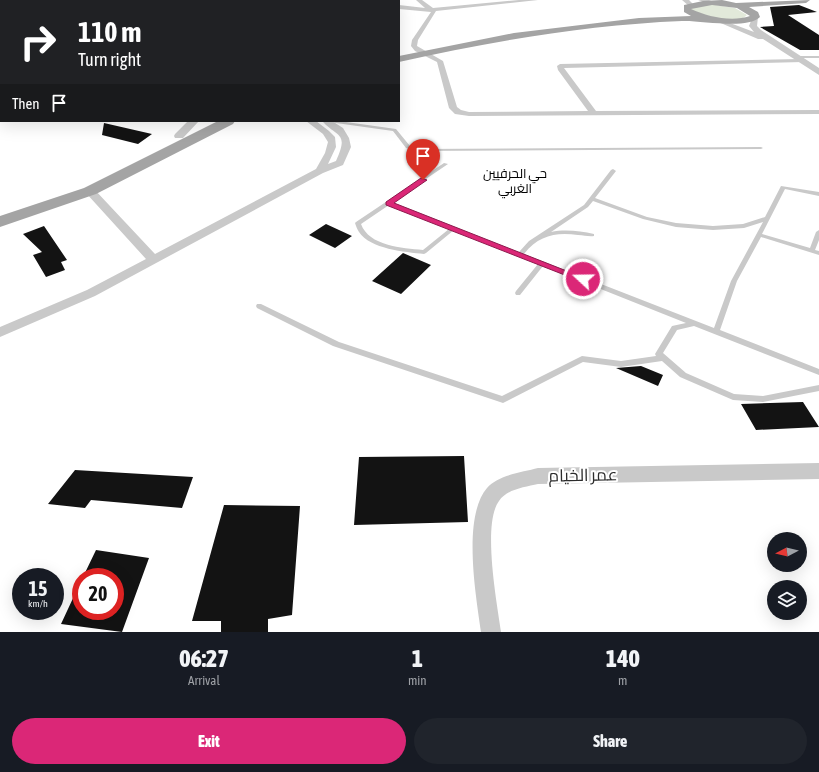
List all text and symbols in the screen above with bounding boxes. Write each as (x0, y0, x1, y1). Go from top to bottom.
icon: right (12, 16, 64, 68)
text: 110 m (78, 16, 141, 48)
text: Turn right (78, 49, 141, 70)
icon: arrive (48, 92, 70, 114)
text: Then (12, 95, 40, 112)
pin (406, 139, 440, 180)
icon: arrive (412, 145, 434, 167)
district label: حي الحرفيين الغربي (483, 166, 547, 199)
position arrow (562, 258, 604, 300)
street label: عمر الخيام (548, 464, 618, 488)
north arrow (767, 532, 807, 572)
map controls (767, 532, 807, 620)
speed limit sign: 20 (72, 568, 124, 620)
text: 15 (29, 577, 47, 600)
button: layers (767, 580, 807, 620)
text: km/h (28, 598, 48, 609)
text: 06:27 (179, 645, 229, 672)
text: 1 (412, 645, 423, 672)
text: 140 (606, 645, 640, 672)
text: Arrival (188, 673, 220, 688)
text: min (408, 673, 427, 688)
text: m (618, 673, 627, 688)
button: Exit (12, 718, 406, 764)
button: Share (414, 718, 807, 764)

